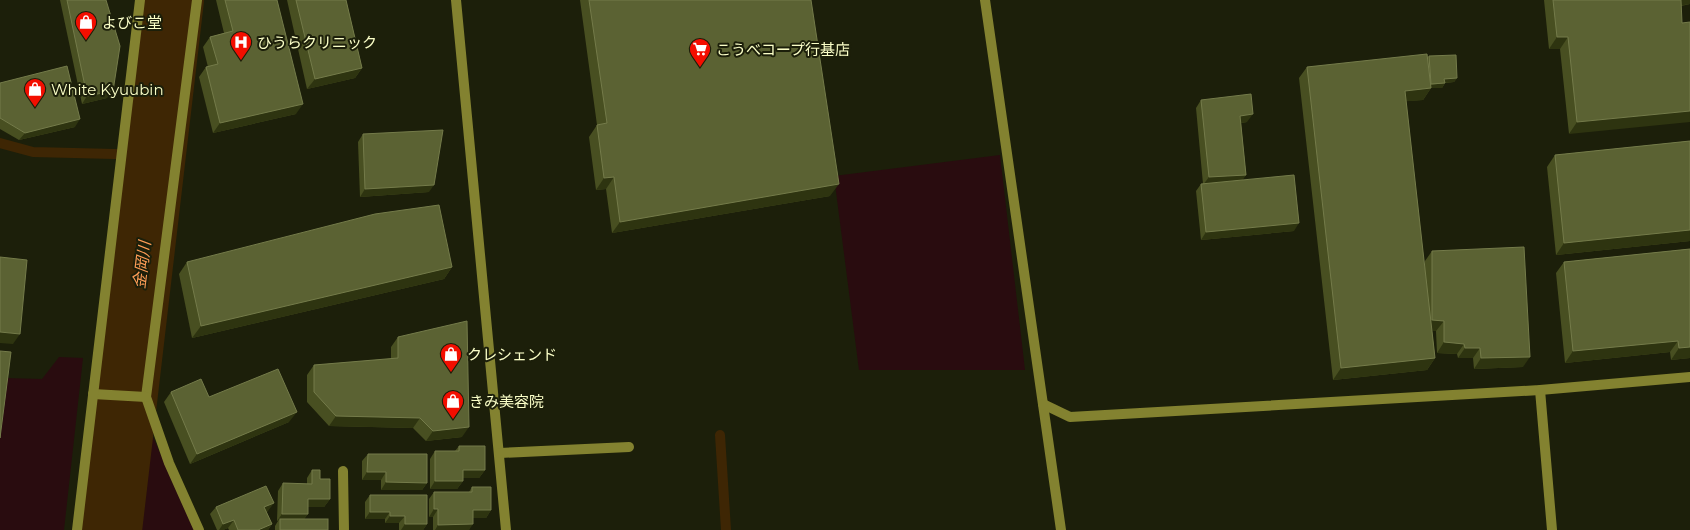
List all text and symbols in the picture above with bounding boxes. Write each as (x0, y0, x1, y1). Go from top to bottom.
shop icon: よびこ堂 (74, 10, 98, 41)
place label: よびこ堂 (102, 13, 162, 32)
hospital icon: ひうらクリニック (229, 30, 253, 61)
place label: ひうらクリニック (257, 33, 377, 52)
supermarket icon: こうべコープ行基店 (688, 37, 712, 68)
place label: こうべコープ行基店 (716, 40, 850, 59)
shop icon: White Kyuubin (23, 77, 47, 108)
place label: White Kyuubin (51, 80, 164, 99)
water label: 金岡川 (130, 238, 155, 290)
shop icon: クレシェンド (439, 342, 463, 373)
place label: クレシェンド (467, 345, 557, 364)
shop icon: きみ美容院 (441, 389, 465, 420)
place label: きみ美容院 (469, 392, 544, 411)

